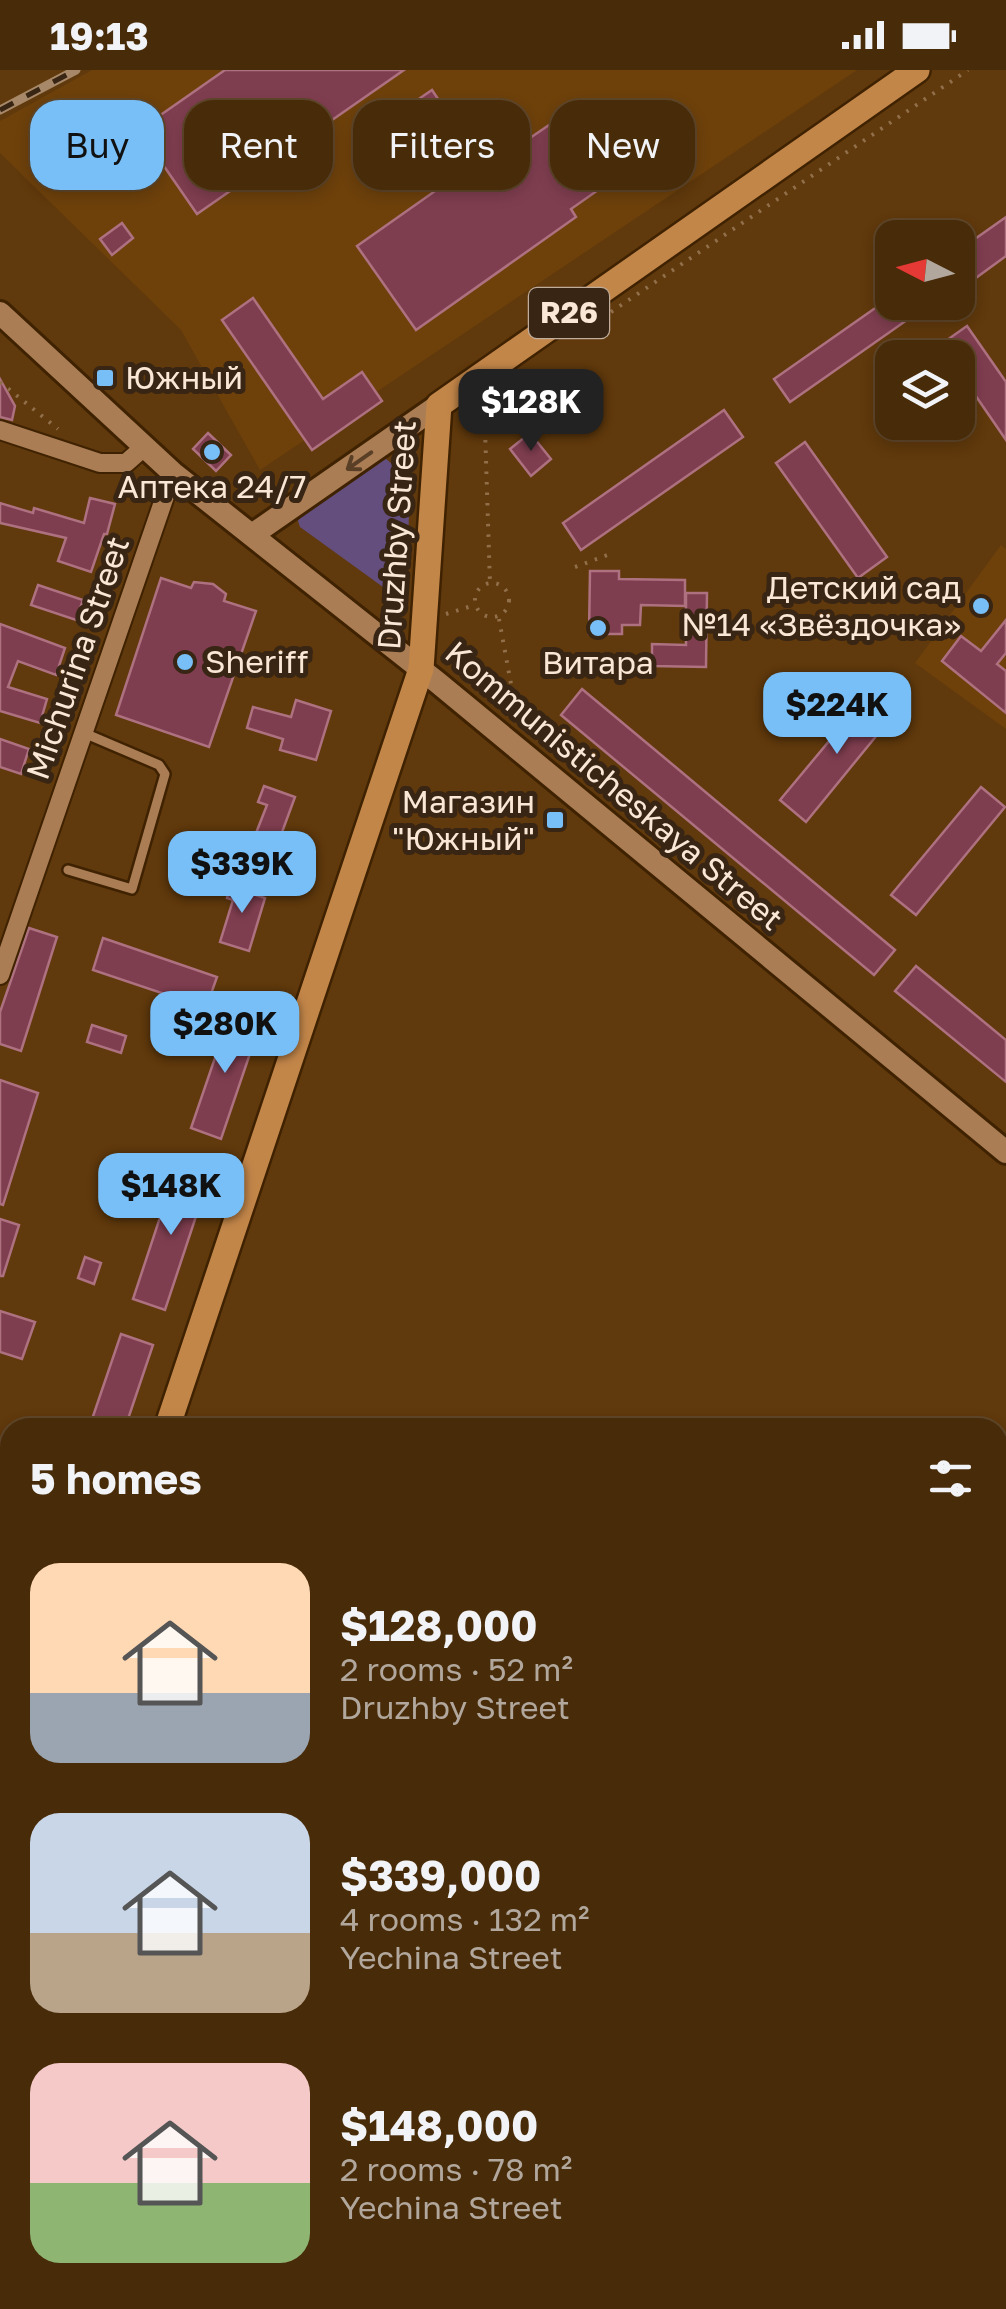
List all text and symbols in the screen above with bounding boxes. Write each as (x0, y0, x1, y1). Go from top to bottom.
text: 19:13 (50, 13, 149, 58)
chip: Buy (30, 100, 164, 190)
chip: Rent (184, 100, 333, 190)
chip: Filters (353, 100, 530, 190)
chip: New (550, 100, 695, 190)
north arrow (875, 220, 975, 320)
map controls (875, 220, 975, 440)
road number: R26 (529, 288, 609, 338)
button: layers (875, 340, 975, 440)
place label: Южный (125, 358, 243, 396)
marker: Южный (94, 367, 116, 389)
pin: $128K (461, 369, 601, 454)
text: $128K (480, 382, 582, 420)
street label: Druzhby Street (369, 419, 423, 651)
marker: Аптека 24/7 (201, 441, 223, 463)
one-way arrow (346, 450, 373, 471)
place label: Аптека 24/7 (117, 467, 307, 505)
street label: Michurina Street (18, 531, 136, 784)
place label: Детский сад №14 «Звёздочка» (681, 568, 961, 643)
marker: Детский сад №14 «Звёздочка» (970, 595, 992, 617)
marker: Витара (587, 617, 609, 639)
street label: Kommunisticheskaya Street (438, 633, 791, 938)
place label: Sheriff (205, 642, 309, 680)
place label: Витара (542, 643, 654, 681)
marker: Sheriff (174, 651, 196, 673)
pin: $224K (767, 672, 907, 757)
text: $224K (785, 685, 889, 723)
place label: Магазин "Южный" (392, 782, 535, 857)
marker: Магазин "Южный" (544, 809, 566, 831)
pin: $339K (172, 831, 312, 916)
text: $339K (190, 844, 294, 882)
pin: $280K (155, 991, 295, 1076)
text: $280K (172, 1004, 278, 1042)
pin: $148K (101, 1153, 241, 1238)
text: $148K (120, 1166, 222, 1204)
icon: filters (923, 1451, 978, 1506)
text: 5 homes (30, 1453, 202, 1503)
text: $128,000 (340, 1600, 538, 1650)
icon: home (110, 1603, 230, 1723)
text: 2 rooms · 52 m² (340, 1650, 573, 1688)
text: Druzhby Street (340, 1688, 570, 1726)
text: $339,000 (340, 1850, 541, 1900)
icon: home (110, 1853, 230, 1973)
text: 4 rooms · 132 m² (340, 1900, 590, 1938)
text: Yechina Street (340, 1938, 563, 1976)
text: $148,000 (340, 2100, 538, 2150)
icon: home (110, 2103, 230, 2223)
text: 2 rooms · 78 m² (340, 2150, 572, 2188)
text: Yechina Street (340, 2188, 563, 2226)

